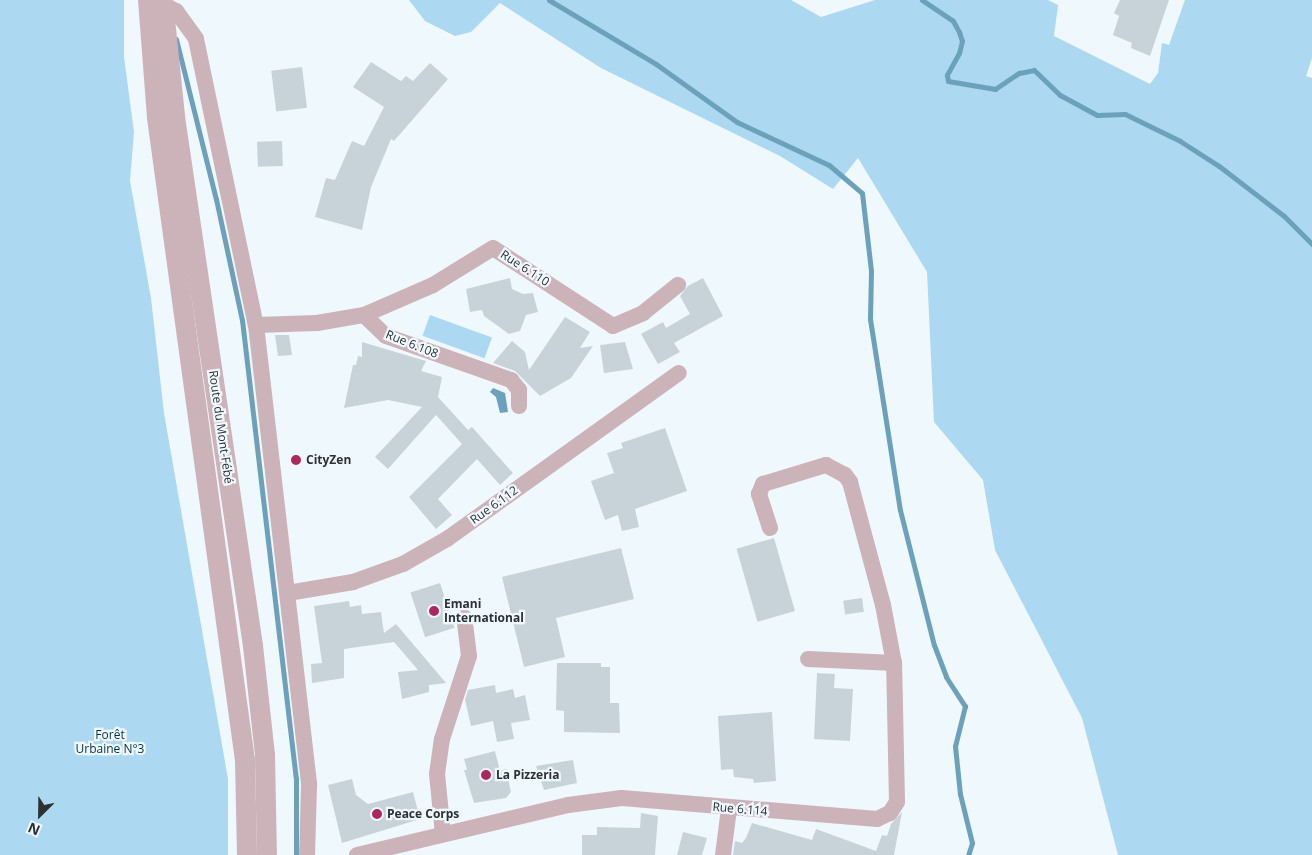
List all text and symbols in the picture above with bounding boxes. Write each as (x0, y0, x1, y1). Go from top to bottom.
street label: Rue 6.110 (498, 247, 552, 289)
street label: Rue 6.108 (384, 327, 440, 361)
street label: Route du Mont-Fébé (206, 369, 236, 485)
place label: CityZen (306, 453, 351, 467)
marker: CityZen (290, 454, 302, 466)
street label: Rue 6.112 (467, 483, 521, 527)
place label: Emani International (444, 597, 524, 625)
marker: Emani International (428, 605, 440, 617)
park label: Forêt Urbaine N°3 (76, 728, 144, 756)
place label: La Pizzeria (496, 768, 559, 782)
marker: La Pizzeria (480, 769, 492, 781)
north arrow (15, 790, 65, 840)
street label: Rue 6.114 (712, 799, 768, 819)
place label: Peace Corps (387, 807, 459, 821)
marker: Peace Corps (371, 808, 383, 820)
text: N (25, 818, 43, 840)

